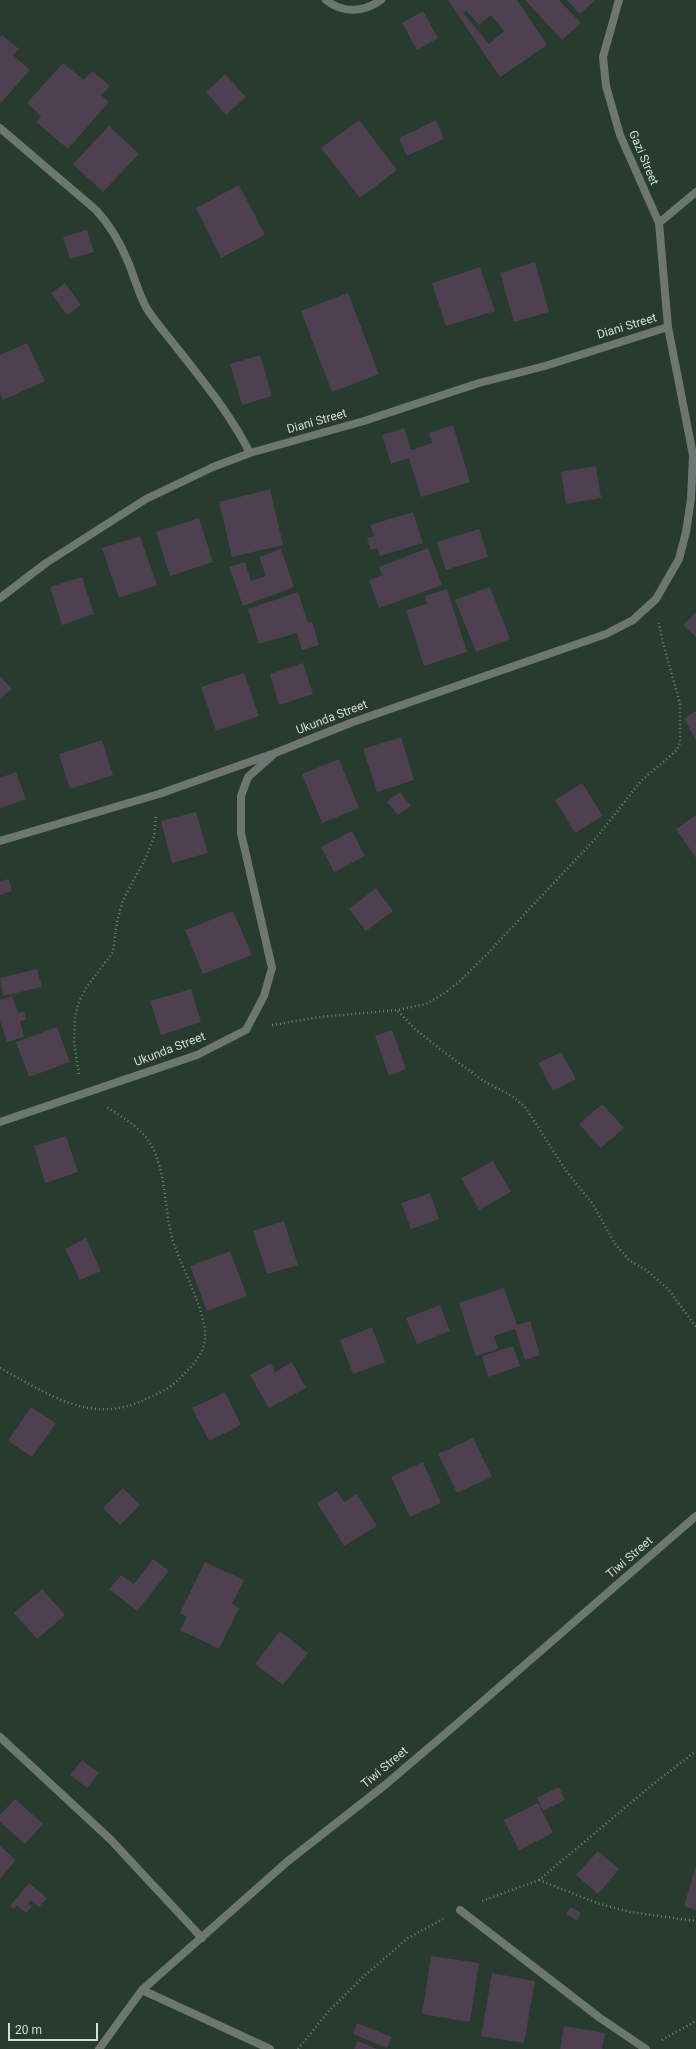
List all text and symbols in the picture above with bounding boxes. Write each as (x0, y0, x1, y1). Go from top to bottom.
street label: Gazi Street (625, 128, 661, 188)
street label: Diani Street (595, 311, 659, 343)
street label: Diani Street (285, 407, 349, 437)
street label: Ukunda Street (294, 698, 370, 738)
street label: Ukunda Street (132, 1030, 208, 1070)
street label: Tiwi Street (604, 1534, 656, 1582)
street label: Tiwi Street (359, 1744, 411, 1792)
scale bar (10, 2015, 100, 2041)
text: 20 m (15, 2023, 42, 2037)

